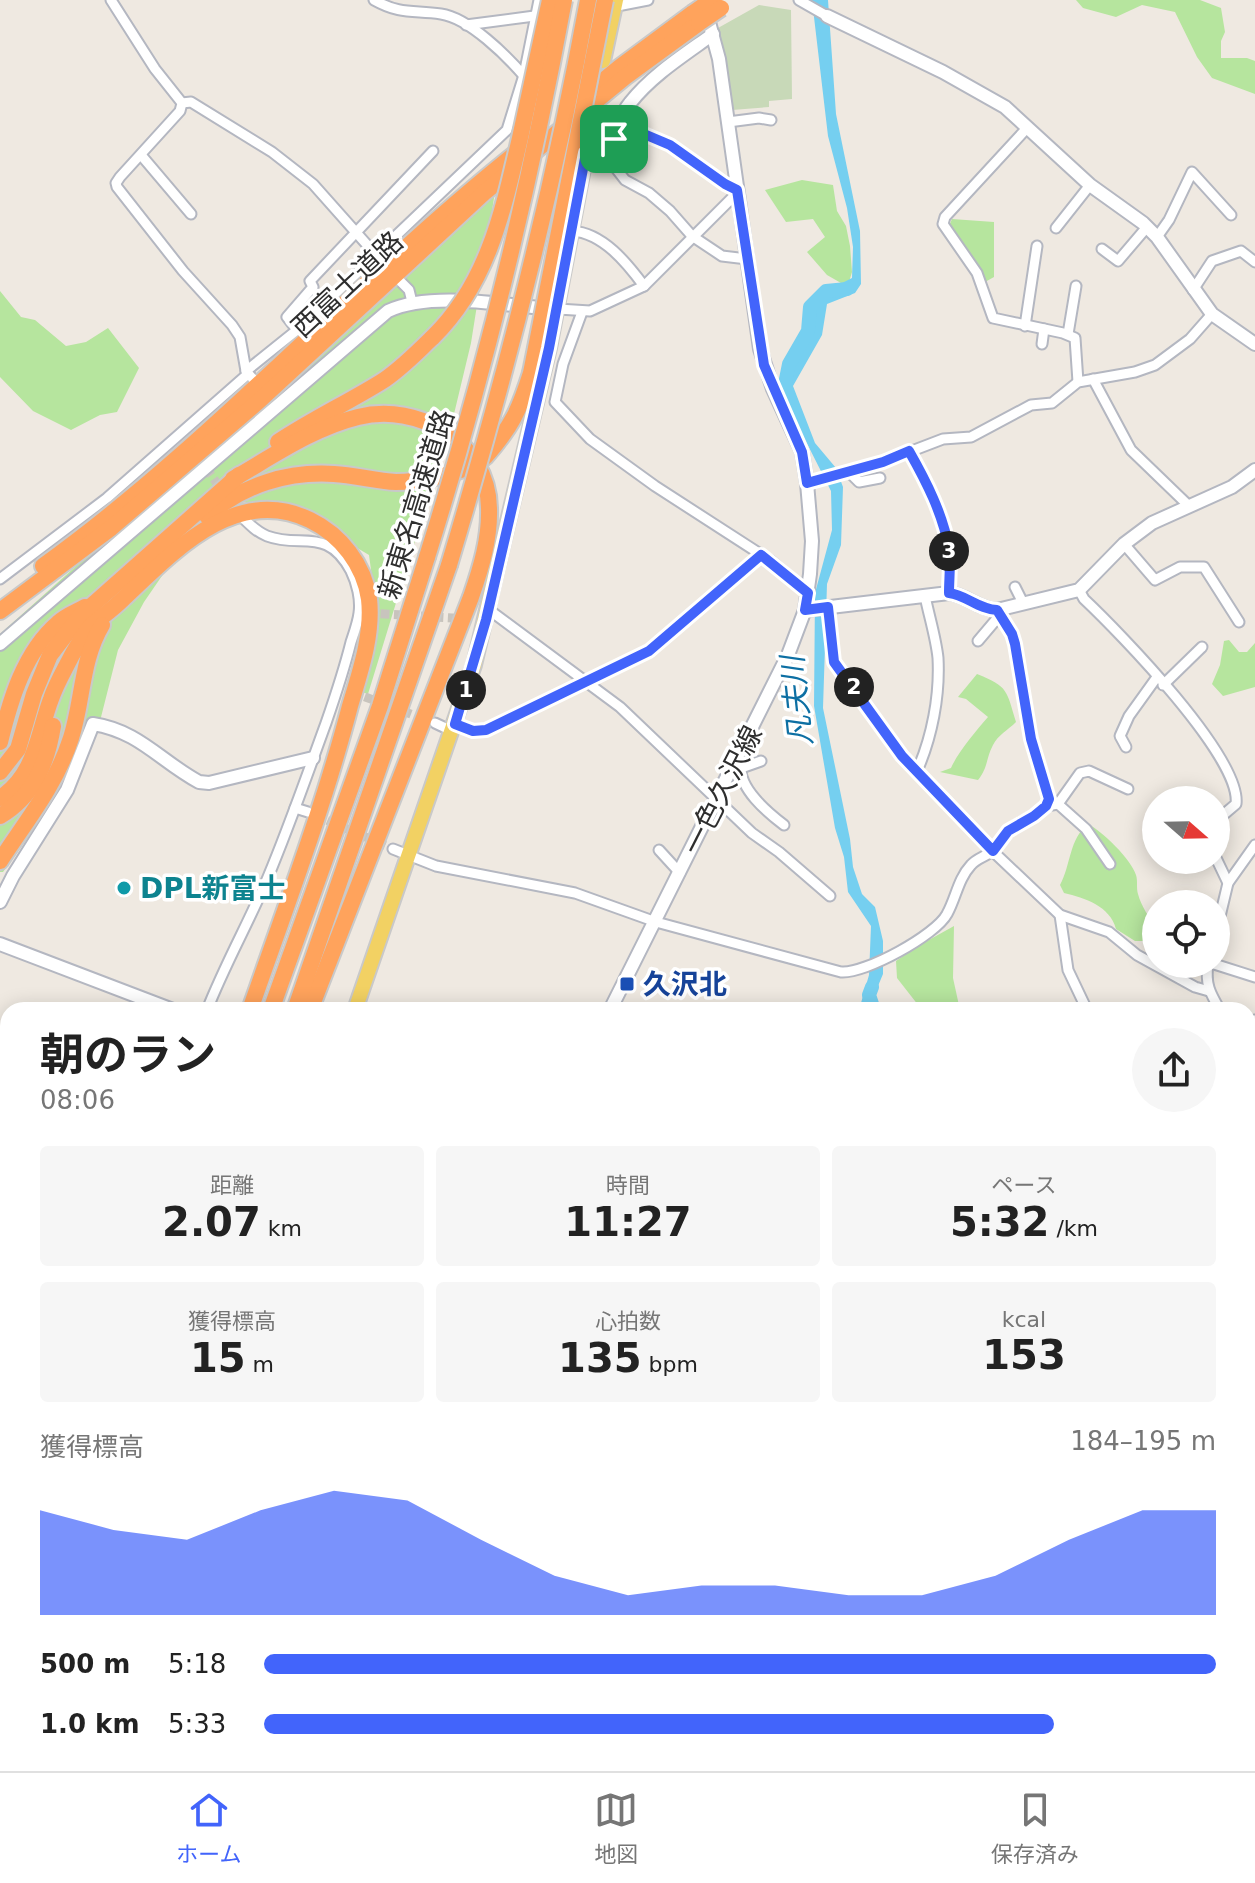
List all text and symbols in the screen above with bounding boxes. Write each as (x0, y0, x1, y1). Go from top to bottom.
pin (580, 105, 648, 173)
icon: arrive (592, 117, 636, 161)
street label: 西富士道路 (285, 225, 410, 344)
street label: 新東名高速道路 (372, 406, 461, 603)
pin: 3 (929, 531, 969, 571)
text: 3 (941, 538, 957, 563)
water label: 凡夫川 (774, 651, 819, 748)
pin: 2 (834, 667, 874, 707)
pin: 1 (446, 670, 486, 710)
text: 2 (846, 674, 862, 699)
text: 1 (458, 677, 474, 702)
street label: 一色久沢線 (676, 720, 769, 860)
north arrow (1142, 786, 1230, 874)
map controls (1142, 786, 1230, 978)
place label: DPL新富士 (140, 872, 286, 905)
marker: DPL新富士 (115, 879, 133, 897)
button: locate (1142, 890, 1230, 978)
place label: 久沢北 (643, 968, 727, 1001)
marker: 久沢北 (618, 975, 636, 993)
button: share (1132, 1028, 1216, 1112)
text: 朝のラン (40, 1029, 216, 1080)
text: 08:06 (40, 1085, 115, 1115)
text: 距離 (210, 1173, 254, 1198)
text: 時間 (606, 1173, 650, 1198)
text: ペース (992, 1173, 1056, 1198)
text: 2.07 (162, 1199, 261, 1245)
text: 11:27 (564, 1199, 692, 1245)
text: 5:32 (950, 1199, 1049, 1245)
text: km (261, 1216, 302, 1241)
text: /km (1049, 1216, 1098, 1241)
text: kcal (1002, 1307, 1046, 1332)
text: 獲得標高 (188, 1309, 276, 1334)
text: 心拍数 (595, 1309, 661, 1334)
text: 153 (982, 1332, 1066, 1378)
text: 15 (190, 1335, 246, 1381)
text: 135 (558, 1335, 642, 1381)
text: m (246, 1352, 274, 1377)
text: bpm (642, 1352, 698, 1377)
text: 184–195 m (1070, 1426, 1216, 1456)
text: 獲得標高 (40, 1432, 144, 1462)
text: 500 m (40, 1649, 130, 1679)
text: 5:18 (168, 1649, 226, 1679)
text: 1.0 km (40, 1709, 140, 1739)
text: 5:33 (168, 1709, 226, 1739)
tab: ホーム (176, 1788, 242, 1868)
tab: 地図 (594, 1788, 638, 1868)
tab: 保存済み (991, 1788, 1079, 1868)

